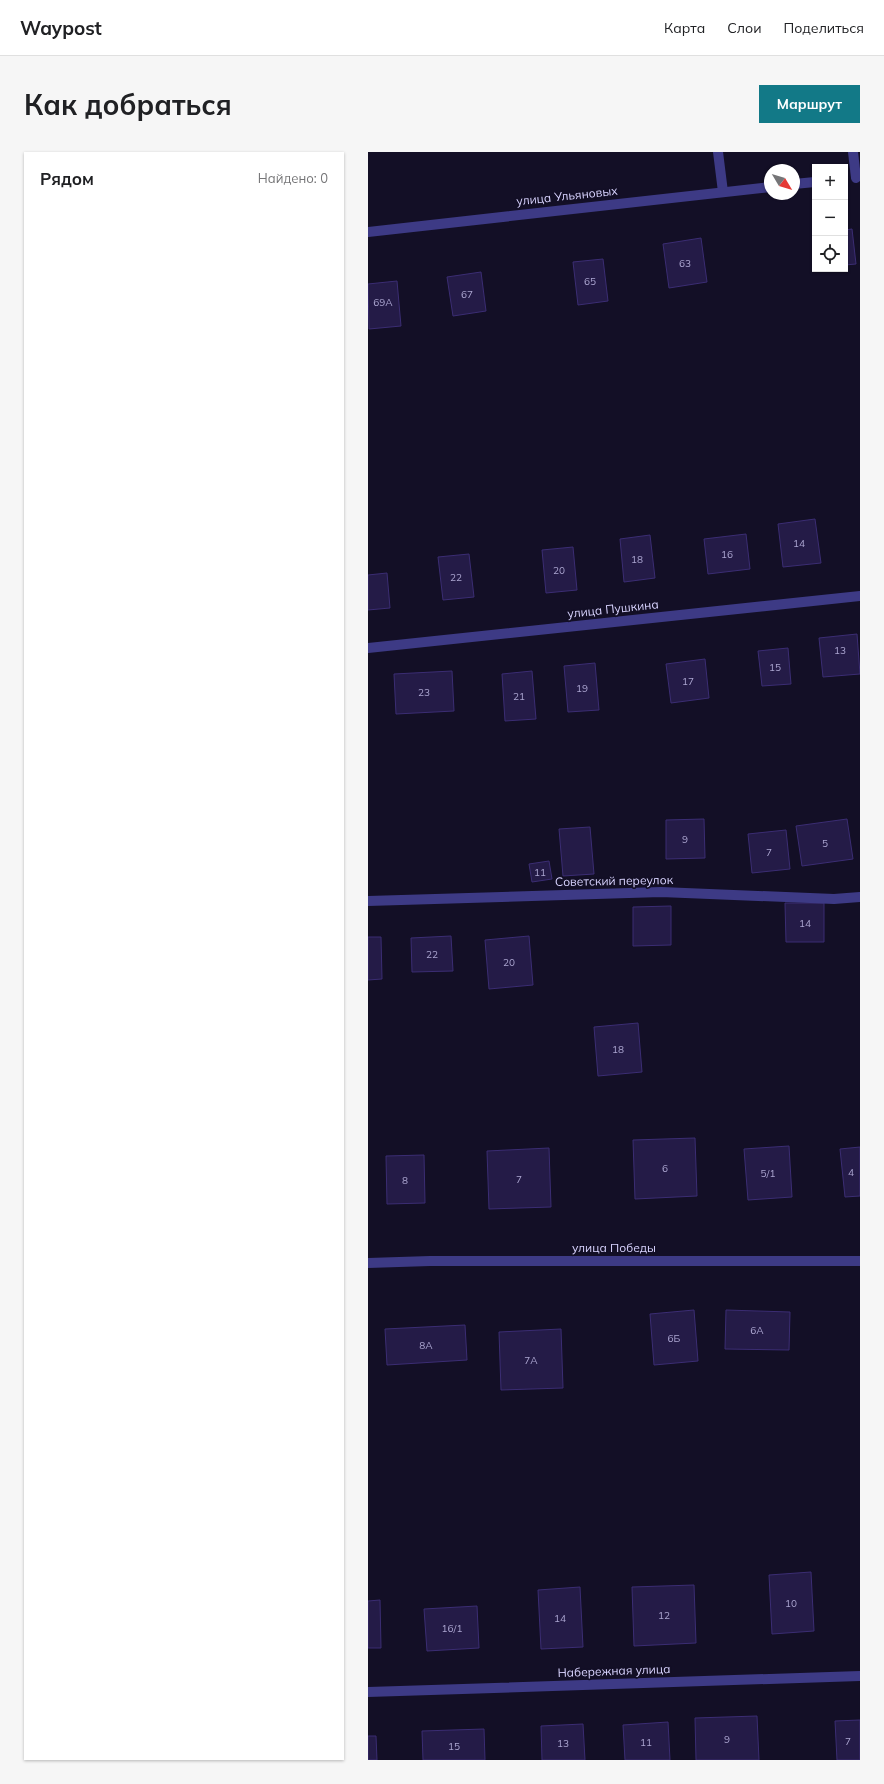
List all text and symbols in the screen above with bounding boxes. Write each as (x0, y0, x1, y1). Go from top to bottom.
text: Waypost (20, 16, 102, 40)
text: Карта (664, 19, 705, 37)
text: Слои (727, 19, 762, 37)
text: Поделиться (784, 19, 864, 37)
button: Маршрут (759, 85, 860, 123)
text: Как добраться (24, 87, 232, 122)
north arrow (764, 164, 800, 200)
map controls (812, 164, 848, 272)
button: + (812, 164, 848, 200)
text: Рядом (40, 168, 94, 189)
text: Найдено: 0 (258, 170, 328, 186)
street label: улица Ульяновых (516, 183, 619, 208)
button: − (812, 200, 848, 236)
button: locate (812, 236, 848, 272)
house number: 63 (679, 257, 691, 270)
house number: 65 (584, 275, 596, 288)
house number: 67 (461, 288, 473, 301)
house number: 69А (373, 296, 393, 309)
house number: 14 (793, 537, 805, 550)
house number: 16 (721, 548, 733, 561)
house number: 18 (631, 553, 643, 566)
house number: 20 (553, 564, 565, 577)
house number: 22 (450, 571, 462, 584)
street label: улица Пушкина (567, 596, 659, 621)
house number: 13 (834, 644, 846, 657)
house number: 15 (769, 661, 781, 674)
house number: 17 (682, 675, 694, 688)
house number: 19 (576, 682, 588, 695)
house number: 23 (418, 686, 430, 699)
house number: 21 (513, 690, 525, 703)
house number: 9 (682, 833, 688, 846)
house number: 5 (822, 837, 828, 850)
house number: 7 (766, 846, 772, 859)
house number: 11 (534, 866, 546, 879)
street label: Советский переулок (555, 872, 674, 889)
house number: 14 (799, 917, 811, 930)
house number: 22 (426, 948, 438, 961)
house number: 20 (503, 956, 515, 969)
house number: 18 (612, 1043, 624, 1056)
house number: 6 (662, 1162, 668, 1175)
house number: 4 (848, 1166, 854, 1179)
house number: 5/1 (761, 1167, 775, 1180)
house number: 7 (516, 1173, 522, 1186)
house number: 8 (402, 1174, 408, 1187)
street label: улица Победы (572, 1240, 656, 1255)
house number: 6А (750, 1324, 764, 1337)
house number: 6Б (668, 1332, 681, 1345)
house number: 8А (419, 1339, 433, 1352)
house number: 7А (524, 1354, 538, 1367)
house number: 10 (785, 1597, 797, 1610)
house number: 12 (658, 1609, 670, 1622)
house number: 14 (554, 1612, 566, 1625)
house number: 16/1 (442, 1622, 462, 1635)
street label: Набережная улица (557, 1661, 671, 1680)
house number: 9 (724, 1733, 730, 1746)
house number: 7 (845, 1735, 851, 1748)
house number: 11 (640, 1736, 652, 1749)
house number: 13 (557, 1737, 569, 1750)
house number: 15 (448, 1740, 460, 1753)

